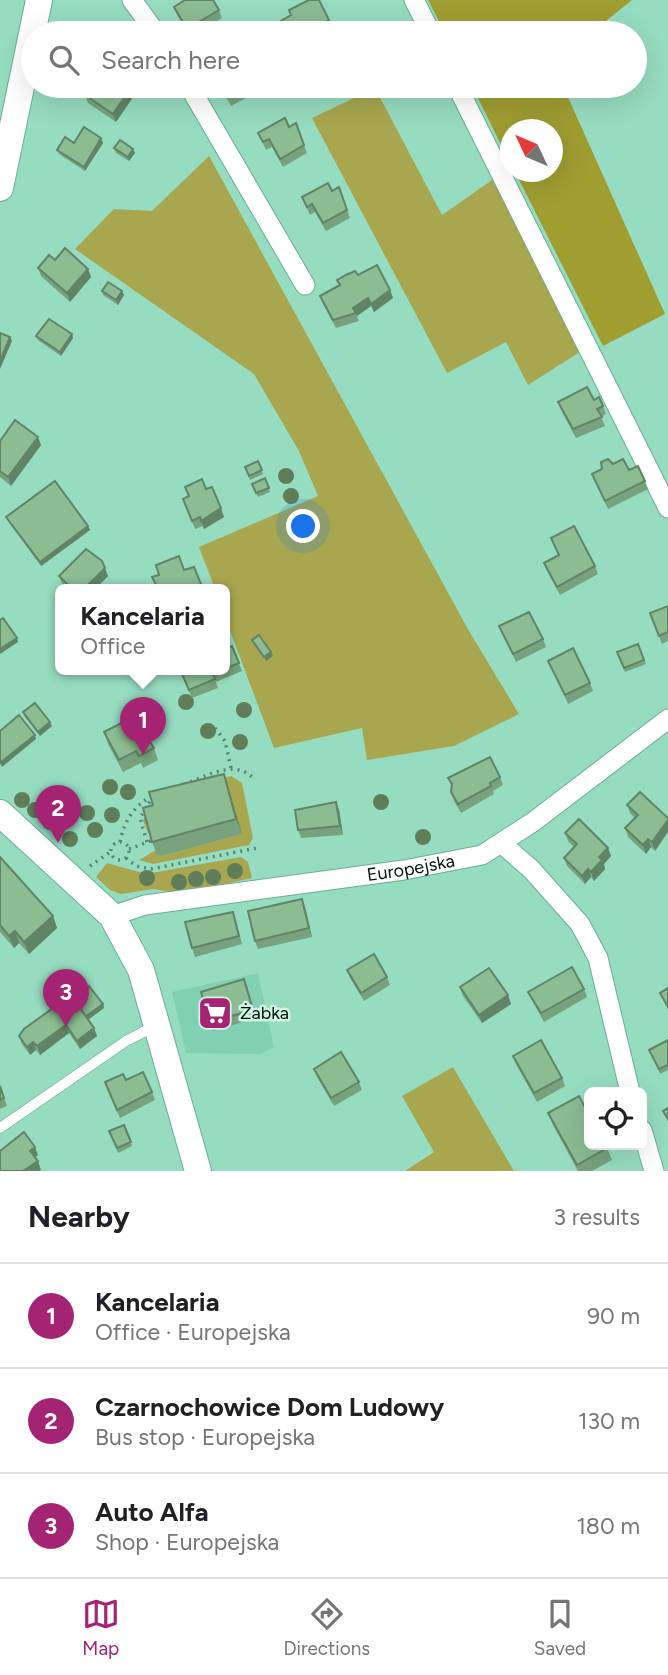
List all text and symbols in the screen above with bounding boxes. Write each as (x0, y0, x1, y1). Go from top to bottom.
search box (21, 21, 647, 98)
icon: search (45, 41, 83, 79)
text: Search here (101, 44, 240, 76)
north arrow (500, 119, 563, 182)
your location (286, 509, 320, 543)
popup (55, 584, 230, 675)
text: Kancelaria (80, 600, 205, 632)
text: Office (80, 632, 145, 660)
pin: 1 (120, 697, 166, 755)
pin: 2 (35, 785, 81, 843)
street label: Europejska (365, 850, 456, 886)
pin: 3 (43, 969, 89, 1027)
supermarket icon: Żabka (196, 994, 234, 1032)
place label: Żabka (240, 1002, 289, 1024)
map controls (584, 1087, 647, 1150)
button: locate (584, 1087, 647, 1150)
text: Nearby (28, 1198, 130, 1235)
text: 3 results (553, 1203, 640, 1231)
text: Kancelaria (95, 1286, 220, 1318)
text: 1 (46, 1302, 56, 1330)
text: 90 m (587, 1302, 640, 1330)
text: Office · Europejska (95, 1318, 291, 1346)
text: Czarnochowice Dom Ludowy (95, 1391, 444, 1423)
text: 2 (44, 1407, 58, 1435)
text: 130 m (578, 1407, 640, 1435)
text: Bus stop · Europejska (95, 1423, 315, 1451)
text: Auto Alfa (95, 1496, 209, 1528)
text: 3 (45, 1512, 57, 1540)
text: 180 m (576, 1512, 640, 1540)
text: Shop · Europejska (95, 1528, 279, 1556)
tab: Map (82, 1595, 120, 1660)
tab: Directions (283, 1595, 370, 1660)
tab: Saved (534, 1595, 586, 1660)

